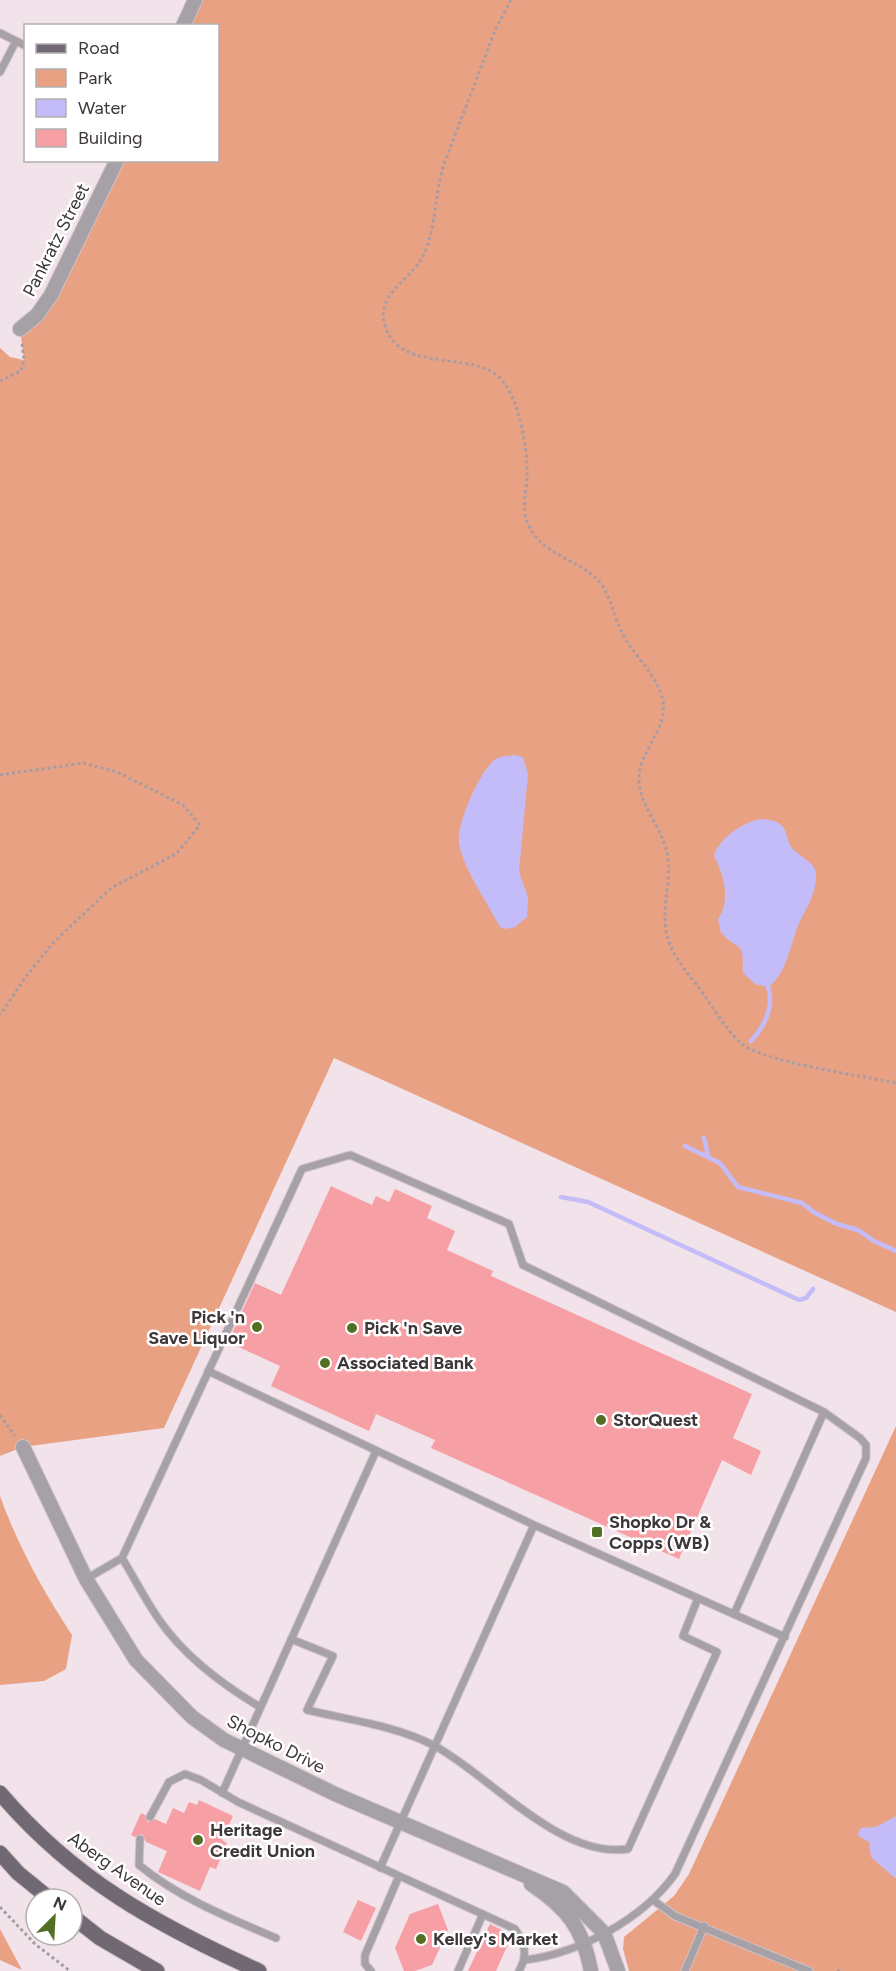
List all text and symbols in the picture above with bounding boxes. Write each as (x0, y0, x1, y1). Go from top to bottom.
legend (24, 24, 219, 162)
text: Road (78, 37, 119, 59)
text: Park (78, 67, 113, 89)
text: Water (78, 97, 126, 119)
text: Building (78, 127, 143, 149)
street label: Pankratz Street (18, 180, 94, 300)
place label: Pick 'n Save Liquor (148, 1306, 245, 1349)
place label: Pick 'n Save (364, 1317, 462, 1339)
marker: Pick 'n Save Liquor (250, 1320, 264, 1334)
marker: Pick 'n Save (345, 1321, 359, 1335)
place label: Associated Bank (337, 1352, 474, 1374)
marker: Associated Bank (318, 1356, 332, 1370)
place label: StorQuest (613, 1409, 698, 1431)
marker: StorQuest (594, 1413, 608, 1427)
place label: Shopko Dr & Copps (WB) (609, 1511, 711, 1554)
marker: Shopko Dr & Copps (WB) (590, 1525, 604, 1539)
street label: Shopko Drive (223, 1710, 329, 1778)
place label: Heritage Credit Union (210, 1819, 315, 1862)
street label: Aberg Avenue (64, 1827, 170, 1911)
marker: Heritage Credit Union (191, 1833, 205, 1847)
north arrow (24, 1887, 84, 1947)
text: N (50, 1893, 69, 1915)
place label: Kelley's Market (433, 1928, 559, 1950)
marker: Kelley's Market (414, 1932, 428, 1946)

